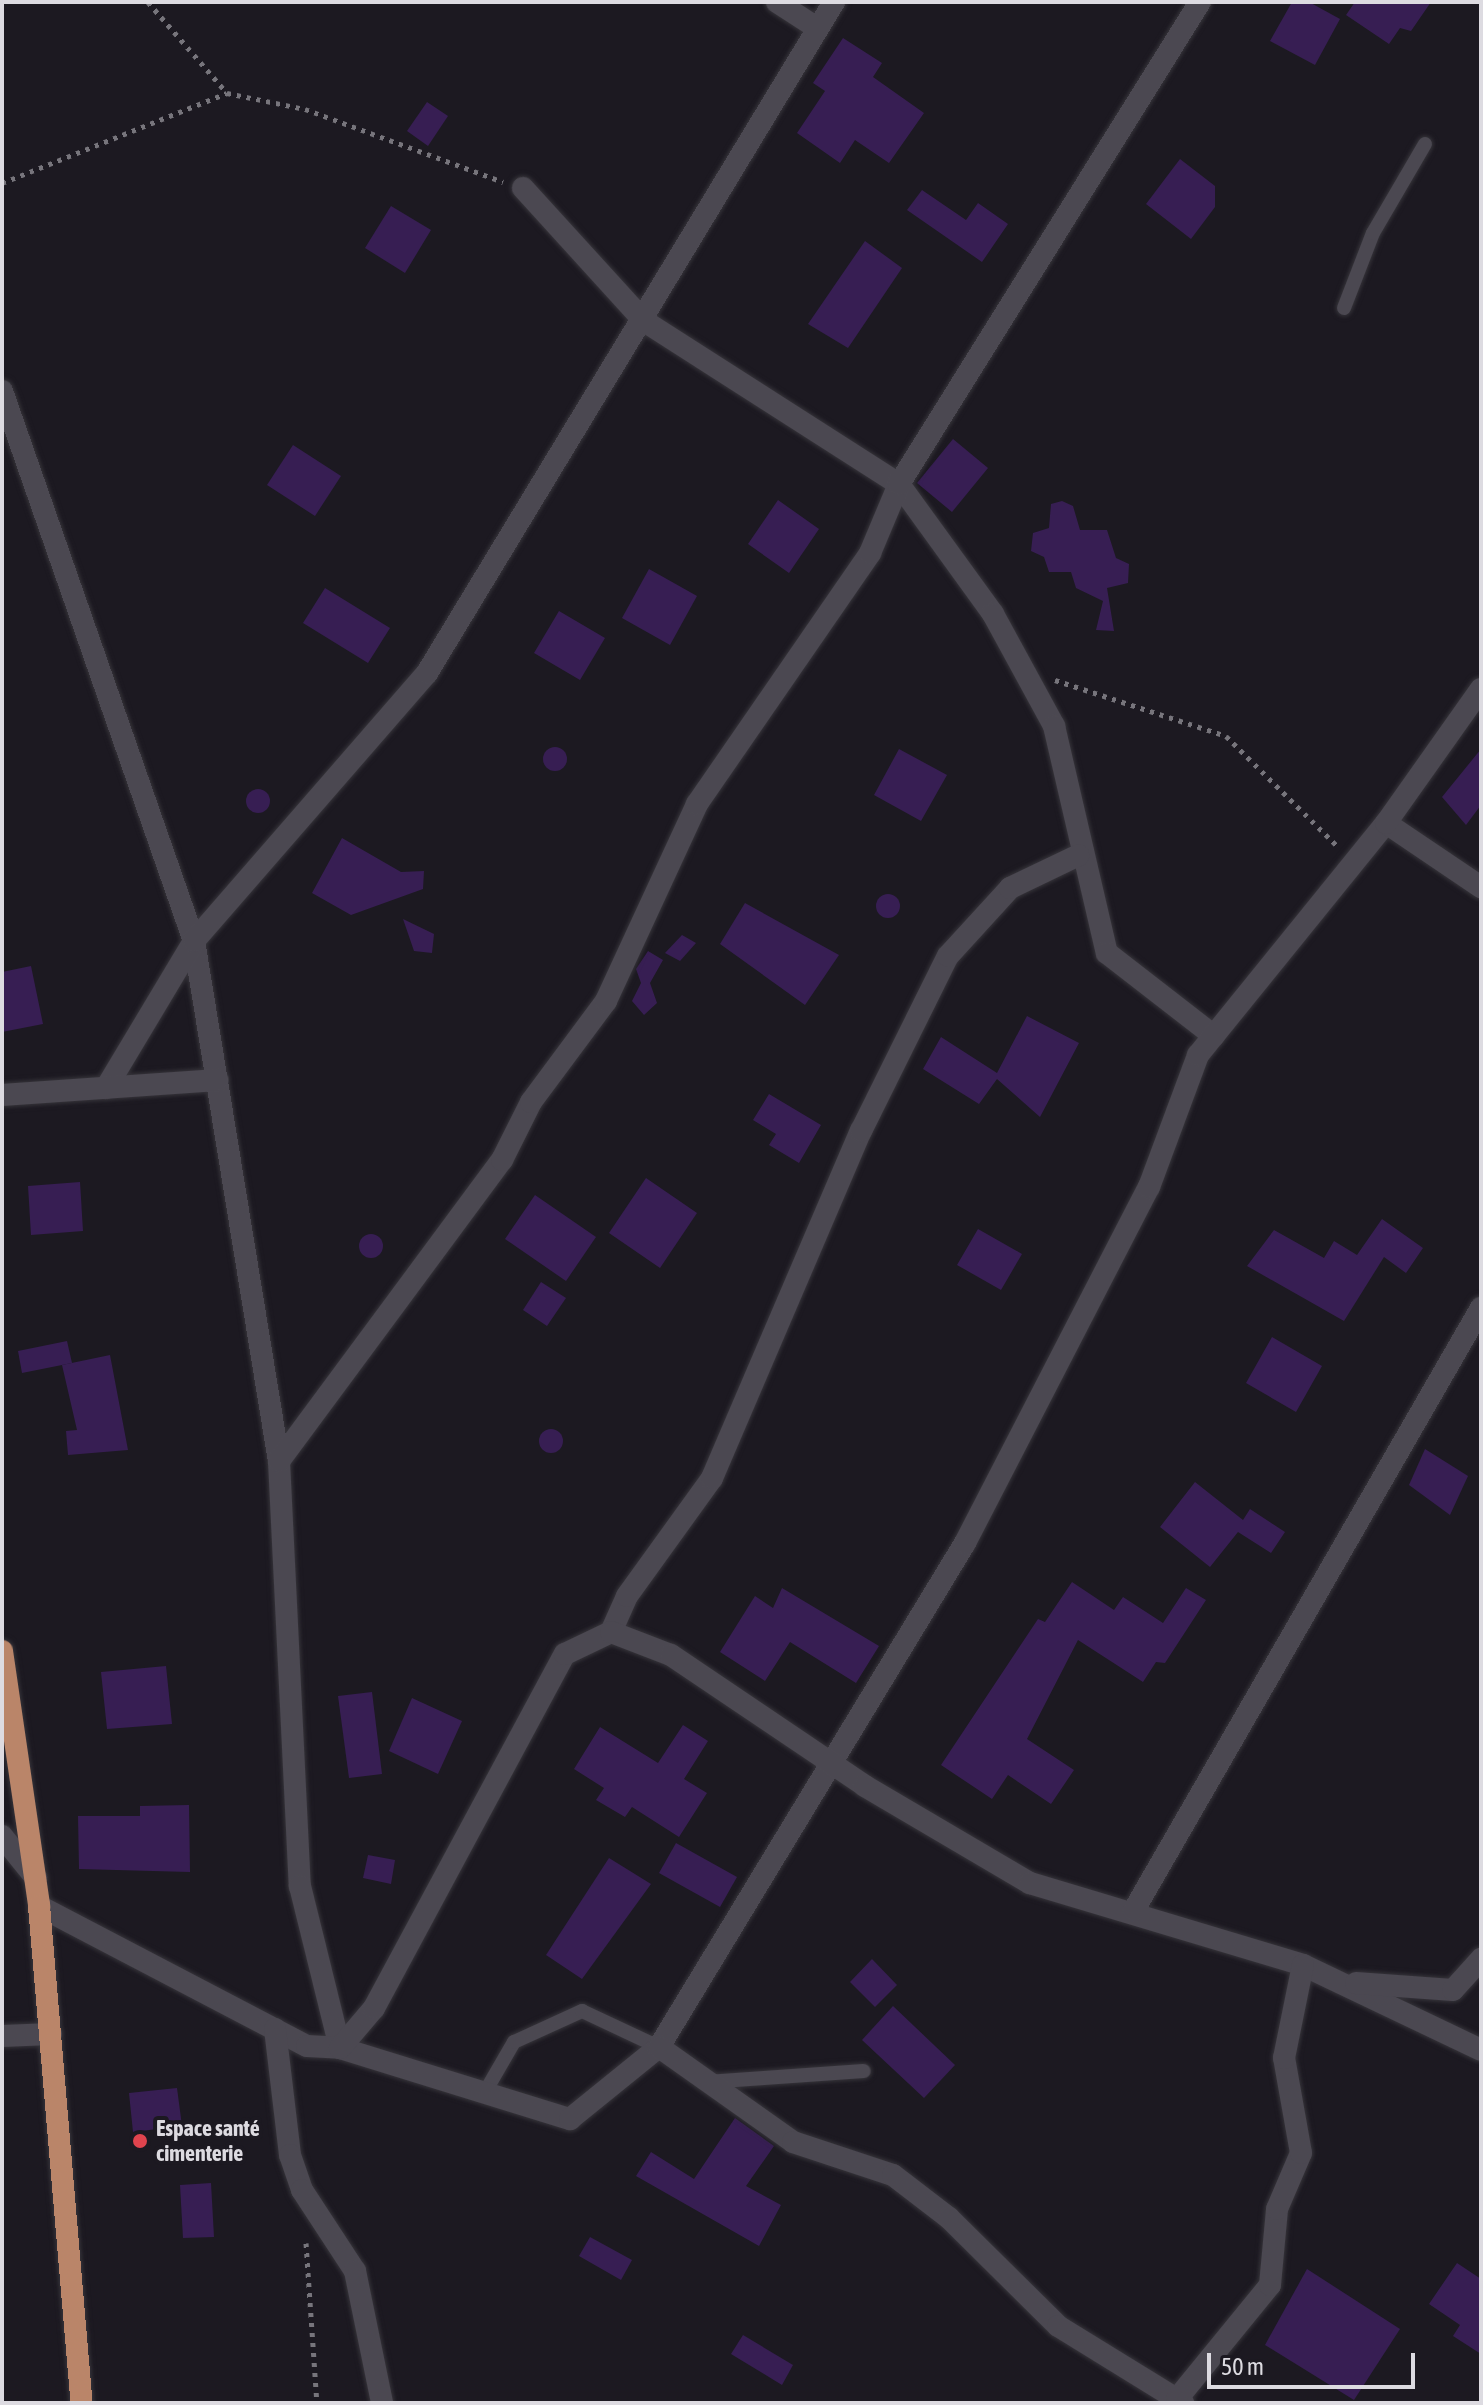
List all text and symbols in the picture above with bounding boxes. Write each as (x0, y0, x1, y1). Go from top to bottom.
place label: Espace santé cimenterie (156, 2115, 260, 2166)
marker: Espace santé cimenterie (131, 2132, 149, 2150)
scale bar (1211, 2337, 1419, 2387)
text: 50 m (1221, 2353, 1264, 2380)

